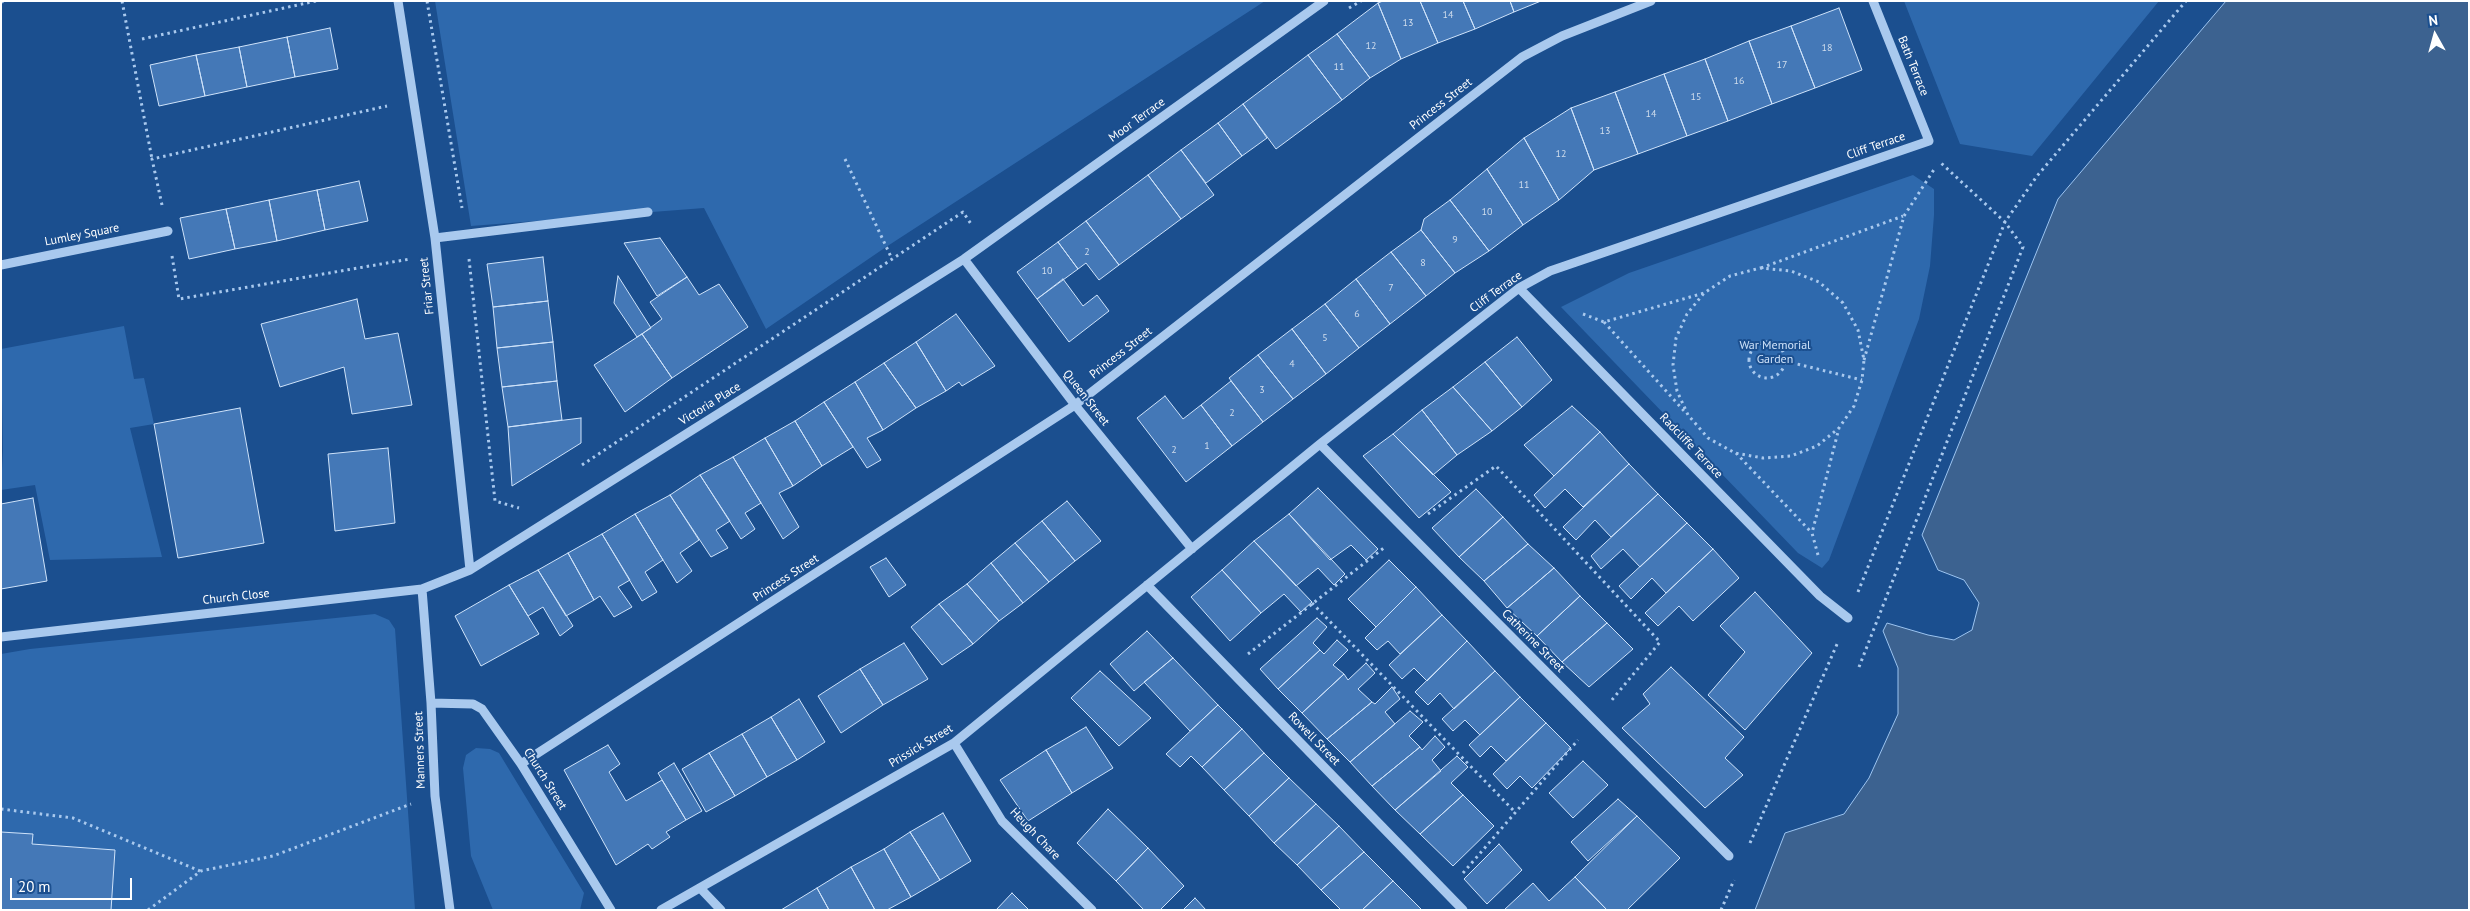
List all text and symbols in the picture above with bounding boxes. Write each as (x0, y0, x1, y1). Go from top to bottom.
house number: 14 (1443, 9, 1453, 21)
north arrow (2410, 10, 2460, 60)
text: N (2428, 11, 2439, 30)
house number: 13 (1403, 17, 1413, 29)
street label: Bath Terrace (1894, 34, 1932, 98)
house number: 12 (1366, 40, 1376, 52)
house number: 18 (1822, 42, 1832, 54)
house number: 17 (1777, 59, 1787, 71)
house number: 11 (1334, 61, 1344, 73)
street label: Princess Street (1407, 75, 1475, 133)
house number: 16 (1734, 75, 1744, 87)
house number: 15 (1691, 91, 1701, 103)
street label: Moor Terrace (1106, 95, 1168, 145)
house number: 14 (1646, 108, 1656, 120)
house number: 13 (1600, 125, 1610, 137)
street label: Cliff Terrace (1845, 129, 1907, 163)
house number: 12 (1556, 148, 1566, 160)
house number: 11 (1519, 179, 1529, 191)
house number: 10 (1482, 206, 1492, 218)
street label: Lumley Square (43, 221, 121, 249)
house number: 9 (1452, 234, 1458, 246)
house number: 2 (1084, 246, 1090, 258)
street label: Friar Street (417, 257, 437, 315)
house number: 8 (1420, 257, 1426, 269)
house number: 10 (1042, 265, 1052, 277)
street label: Cliff Terrace (1467, 268, 1525, 316)
house number: 7 (1388, 282, 1394, 294)
house number: 6 (1354, 308, 1360, 320)
street label: Princess Street (1087, 324, 1155, 382)
house number: 5 (1322, 332, 1328, 344)
park label: War Memorial Garden (1739, 339, 1811, 367)
house number: 4 (1289, 358, 1295, 370)
street label: Queen Street (1060, 367, 1112, 429)
street label: Victoria Place (677, 379, 743, 429)
house number: 3 (1259, 384, 1265, 396)
house number: 2 (1229, 407, 1235, 419)
street label: Radcliffe Terrace (1656, 410, 1726, 482)
house number: 1 (1204, 440, 1210, 452)
house number: 2 (1171, 444, 1177, 456)
street label: Princess Street (750, 551, 822, 605)
street label: Church Close (202, 586, 270, 608)
street label: Catherine Street (1499, 607, 1567, 675)
street label: Rowell Street (1285, 709, 1343, 769)
street label: Manners Street (411, 711, 429, 789)
street label: Prissick Street (886, 721, 956, 771)
street label: Church Street (520, 746, 570, 812)
street label: Heugh Chare (1007, 805, 1063, 863)
scale bar (12, 868, 135, 900)
text: 20 m (18, 877, 51, 896)

